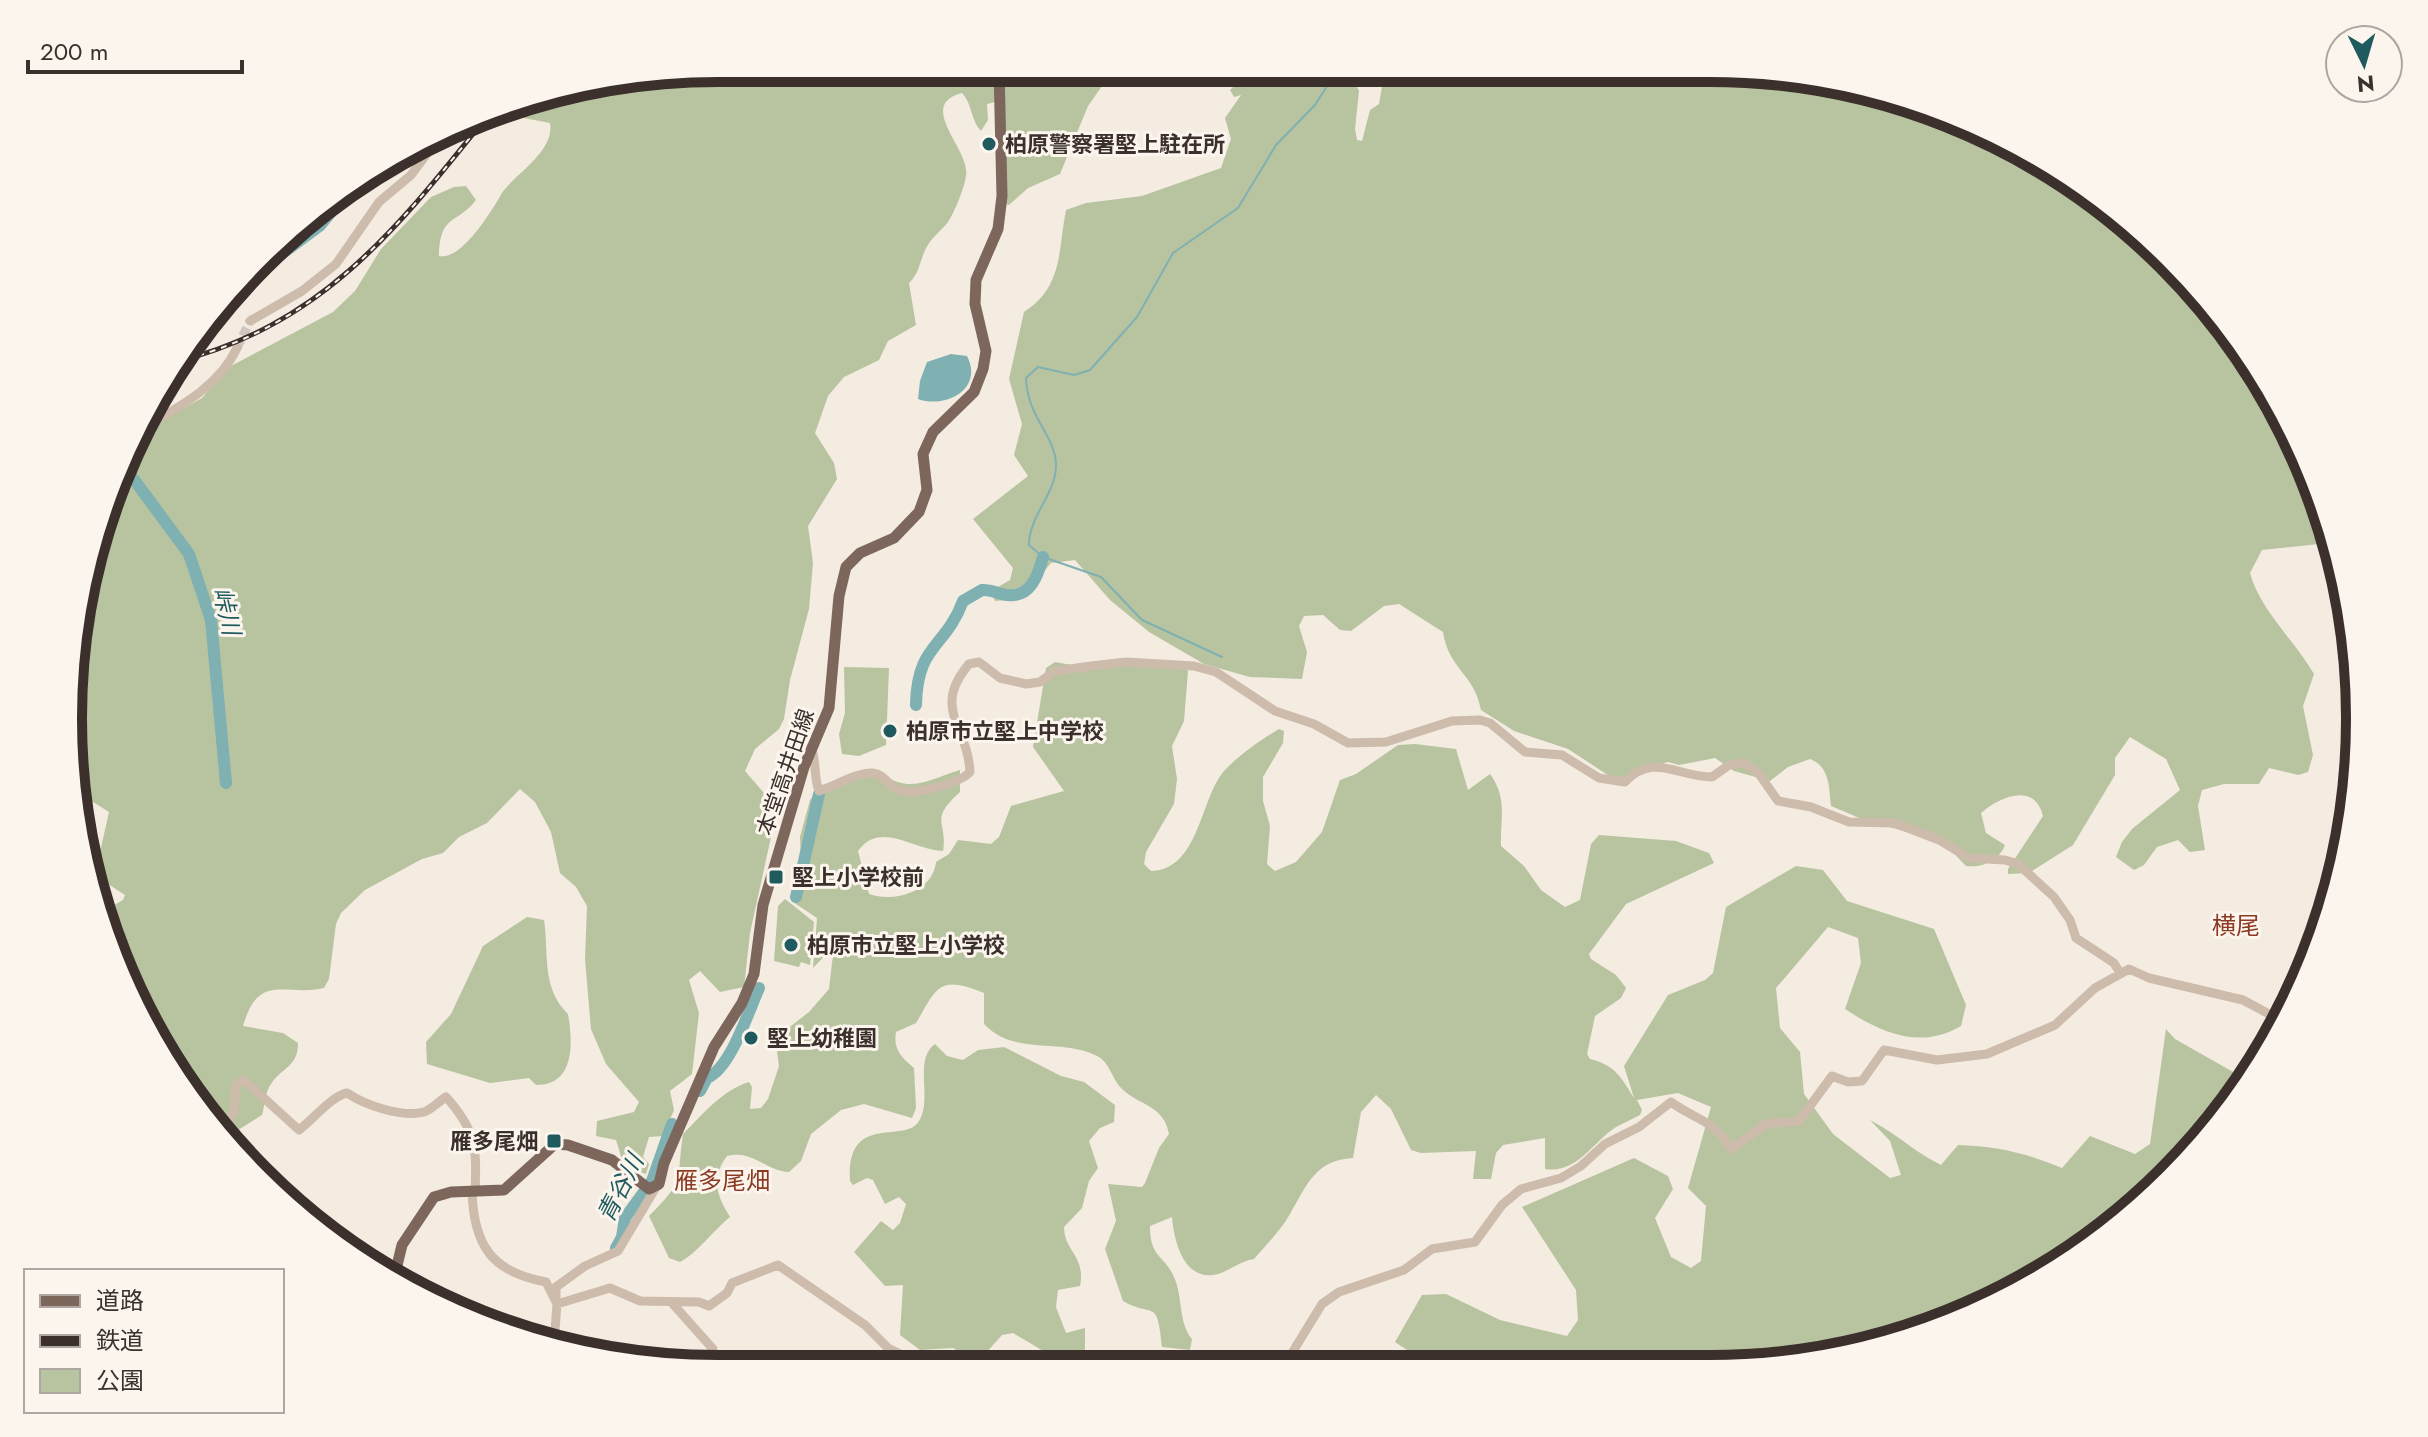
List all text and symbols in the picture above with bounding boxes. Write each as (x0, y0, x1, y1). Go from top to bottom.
scale bar (28, 24, 242, 74)
north arrow (2324, 24, 2404, 104)
text: 200 m (40, 34, 108, 69)
text: N (2356, 67, 2376, 101)
place label: 柏原警察署堅上駐在所 (1005, 128, 1225, 160)
marker: 柏原警察署堅上駐在所 (980, 135, 998, 153)
water label: 峠川 (205, 584, 250, 641)
street label: 本堂高井田線 (748, 704, 822, 840)
place label: 柏原市立堅上中学校 (906, 715, 1104, 747)
marker: 柏原市立堅上中学校 (881, 722, 899, 740)
place label: 堅上小学校前 (792, 861, 924, 893)
marker: 堅上小学校前 (767, 868, 785, 886)
district label: 横尾 (2212, 908, 2260, 943)
place label: 柏原市立堅上小学校 (807, 929, 1005, 961)
marker: 柏原市立堅上小学校 (782, 936, 800, 954)
place label: 堅上幼稚園 (767, 1022, 877, 1054)
marker: 堅上幼稚園 (742, 1029, 760, 1047)
place label: 雁多尾畑 (450, 1125, 538, 1157)
marker: 雁多尾畑 (545, 1132, 563, 1150)
water label: 青谷川 (588, 1145, 653, 1228)
district label: 雁多尾畑 (674, 1163, 770, 1198)
legend (24, 1269, 284, 1413)
text: 道路 (96, 1283, 144, 1318)
text: 鉄道 (96, 1323, 144, 1358)
text: 公園 (96, 1363, 144, 1398)

